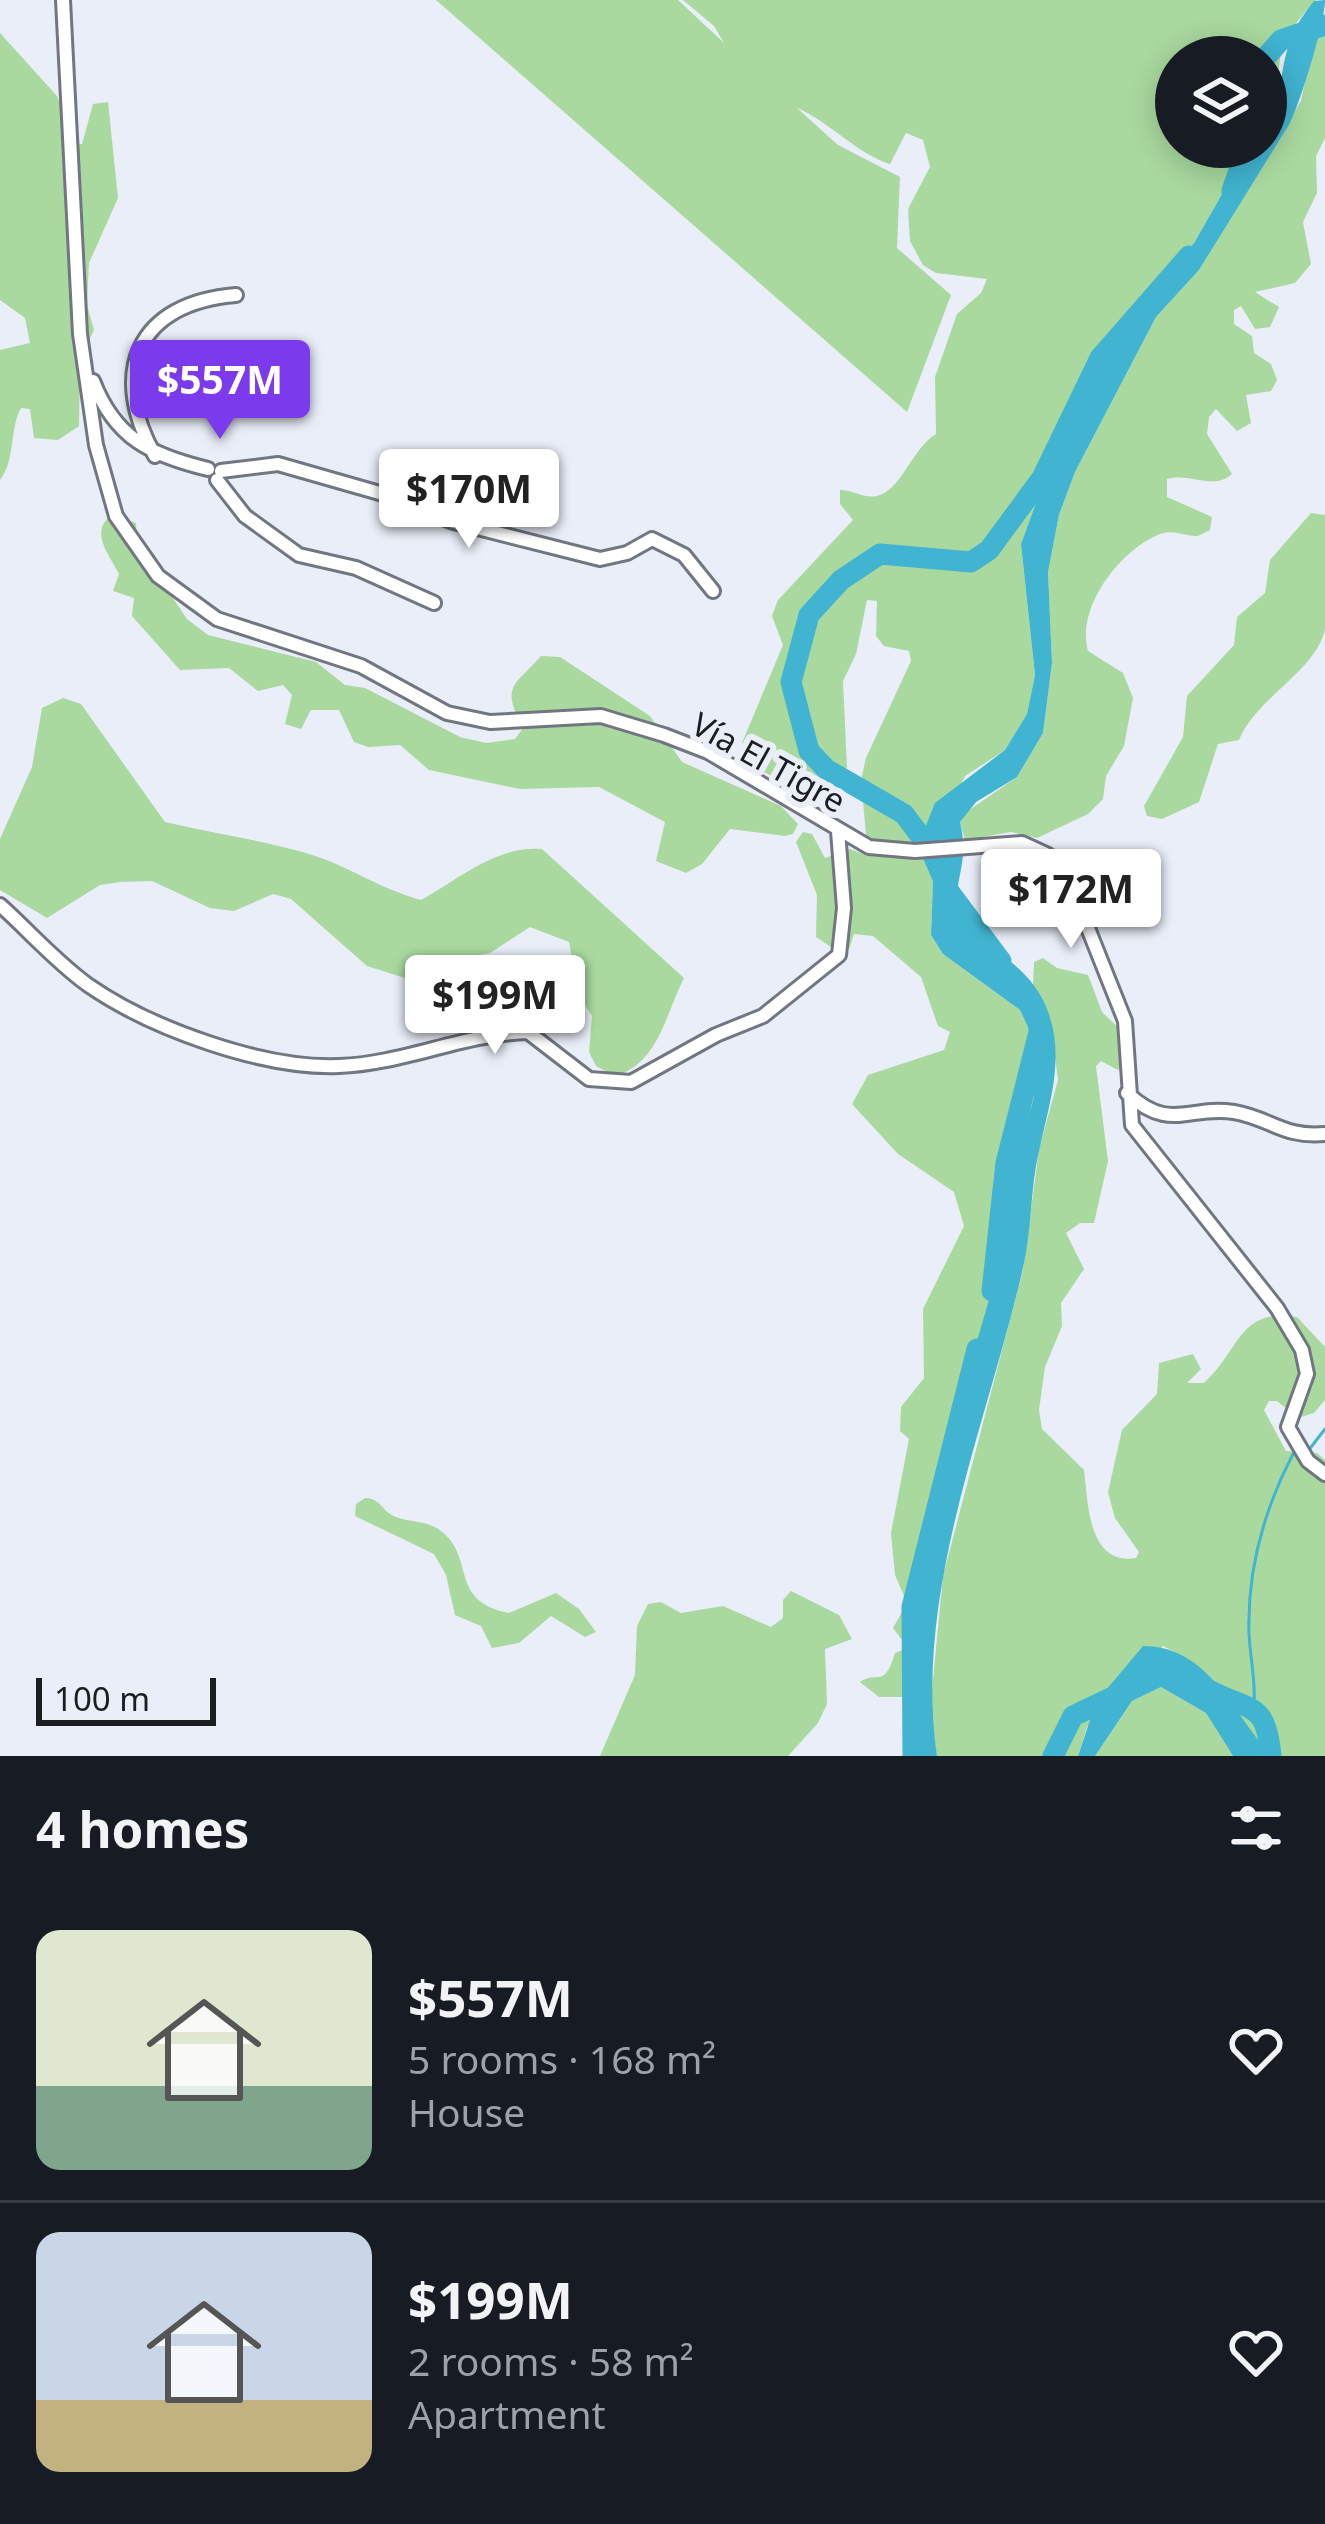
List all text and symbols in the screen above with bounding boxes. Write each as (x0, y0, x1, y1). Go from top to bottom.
map controls (1155, 36, 1287, 168)
button: layers (1155, 36, 1287, 168)
pin: $557M (136, 340, 304, 442)
text: $557M (157, 352, 283, 405)
pin: $170M (385, 449, 553, 551)
text: $170M (406, 461, 532, 514)
street label: Vía El Tigre (684, 701, 854, 823)
pin: $172M (987, 849, 1155, 951)
text: $172M (1008, 861, 1134, 914)
pin: $199M (411, 955, 579, 1057)
text: $199M (432, 967, 558, 1020)
scale bar (36, 1672, 216, 1725)
text: 100 m (54, 1676, 150, 1721)
text: 4 homes (36, 1793, 249, 1863)
icon: filters (1223, 1795, 1289, 1861)
text: $557M (408, 1962, 573, 2032)
icon: home (132, 1978, 276, 2122)
icon: heart (1223, 2017, 1289, 2083)
text: 5 rooms · 168 m² (408, 2032, 716, 2085)
text: House (408, 2085, 525, 2138)
text: $199M (408, 2264, 573, 2334)
icon: home (132, 2280, 276, 2424)
icon: heart (1223, 2319, 1289, 2385)
text: 2 rooms · 58 m² (408, 2334, 694, 2387)
text: Apartment (408, 2387, 606, 2440)

